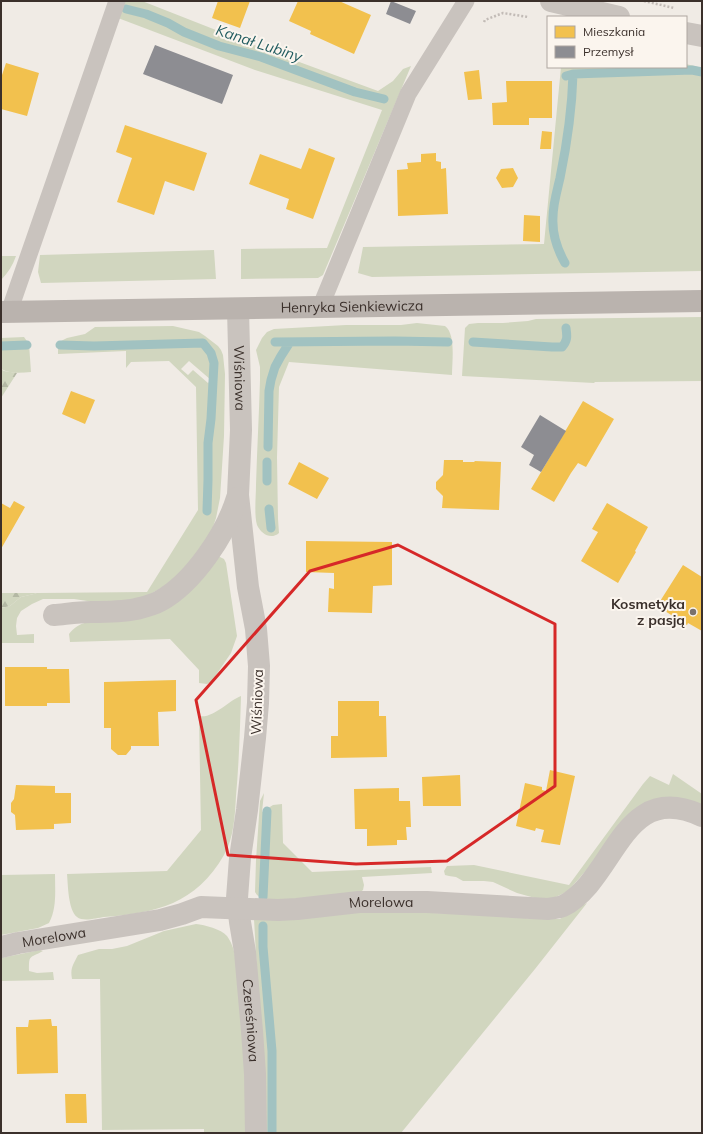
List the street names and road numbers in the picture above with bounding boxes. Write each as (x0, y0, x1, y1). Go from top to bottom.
street label: Henryka Sienkiewicza (280, 296, 423, 317)
street label: Wiśniowa (230, 345, 250, 411)
street label: Wiśniowa (247, 669, 267, 735)
street label: Morelowa (348, 893, 413, 912)
street label: Morelowa (21, 923, 87, 951)
street label: Czereśniowa (238, 978, 263, 1063)

